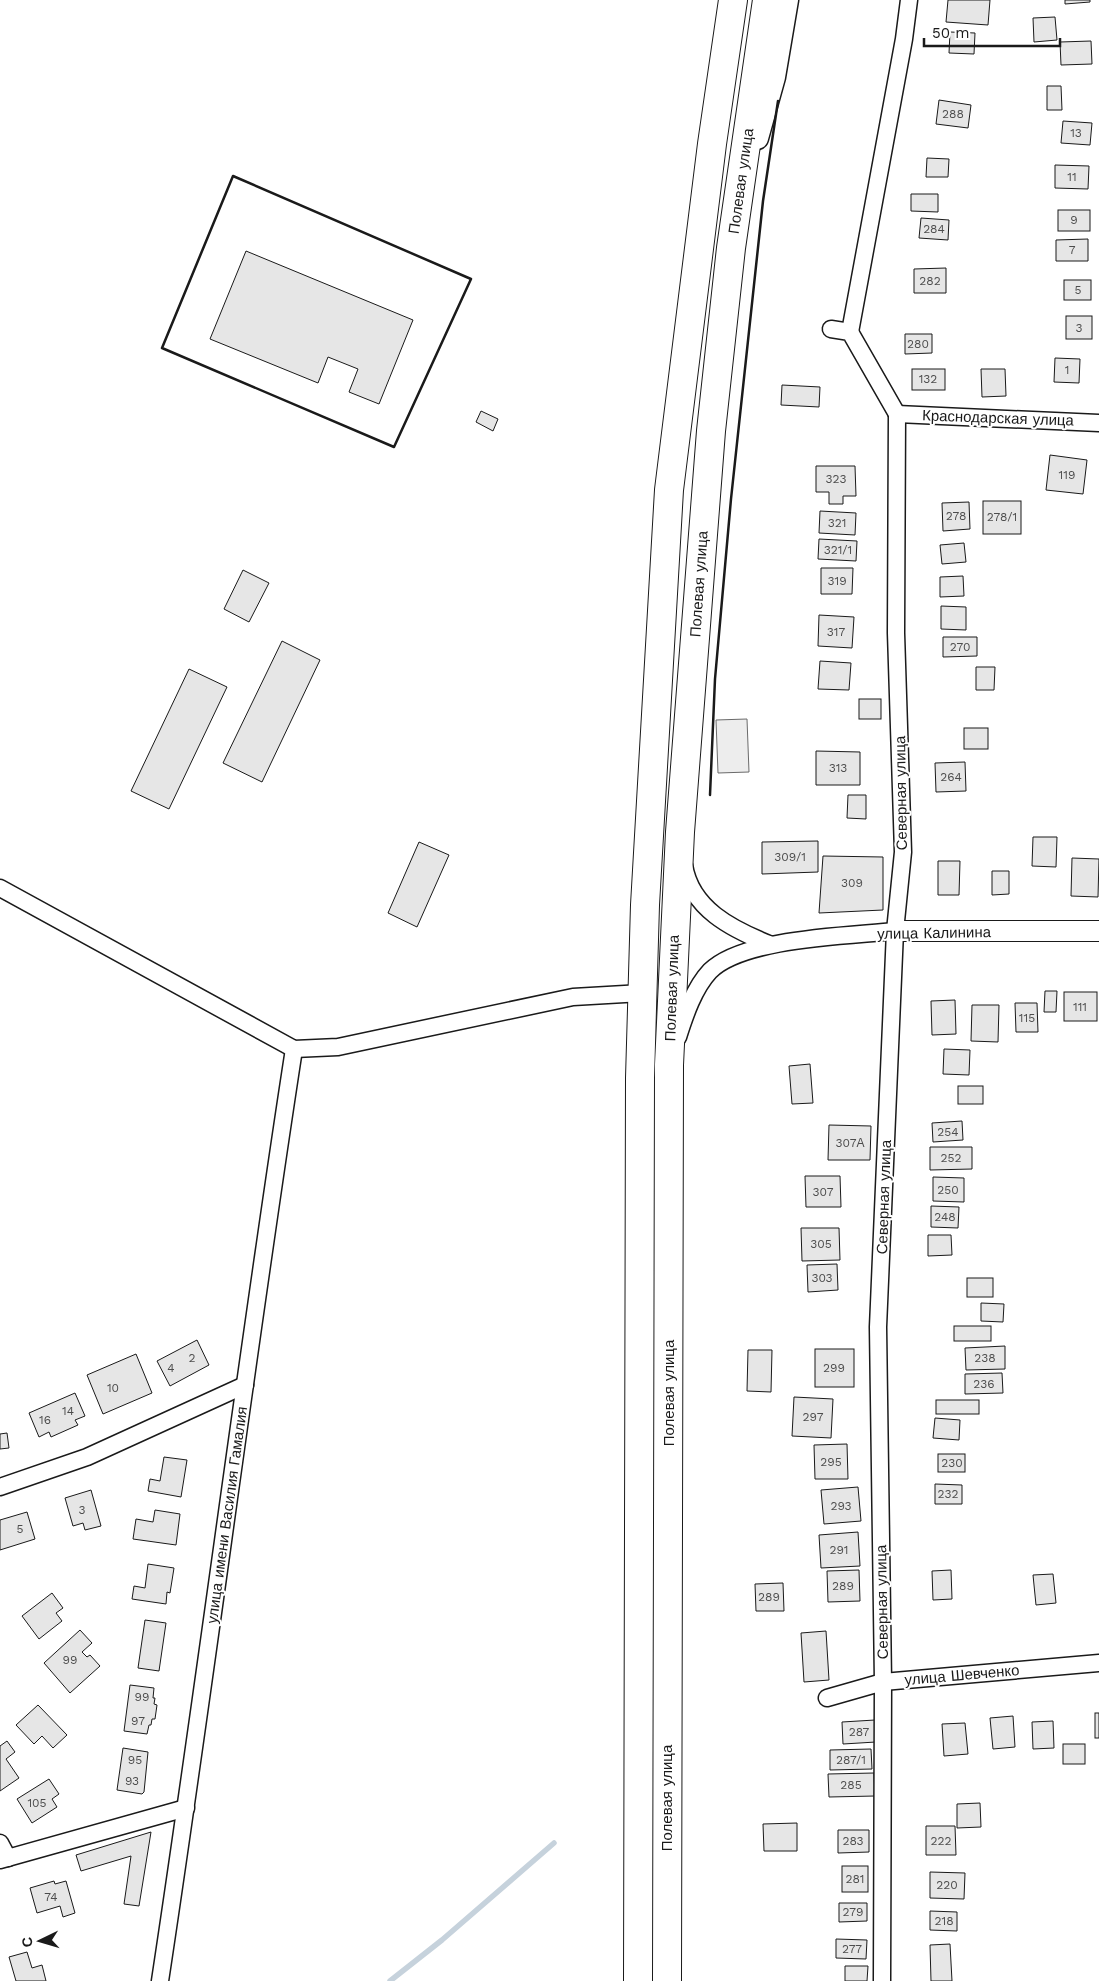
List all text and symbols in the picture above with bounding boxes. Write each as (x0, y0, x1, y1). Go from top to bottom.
scale bar (924, 15, 1060, 47)
text: 50 m (932, 24, 969, 42)
house number: 288 (942, 107, 964, 121)
street label: Полевая улица (725, 126, 757, 235)
house number: 13 (1070, 126, 1082, 140)
house number: 11 (1067, 170, 1077, 184)
house number: 9 (1070, 213, 1078, 227)
house number: 284 (923, 222, 945, 236)
house number: 7 (1069, 243, 1076, 257)
house number: 282 (919, 274, 941, 288)
house number: 5 (1075, 283, 1082, 297)
house number: 3 (1076, 321, 1083, 335)
house number: 280 (907, 337, 929, 351)
house number: 1 (1065, 363, 1069, 377)
house number: 132 (919, 372, 937, 386)
street label: Краснодарская улица (922, 406, 1075, 430)
house number: 119 (1059, 468, 1075, 482)
house number: 323 (826, 472, 847, 486)
house number: 278 (946, 509, 966, 523)
house number: 278/1 (987, 510, 1017, 524)
house number: 321 (828, 516, 846, 530)
street label: Полевая улица (686, 530, 712, 638)
house number: 321/1 (824, 543, 852, 557)
house number: 319 (827, 574, 847, 588)
house number: 317 (827, 625, 845, 639)
house number: 270 (950, 640, 970, 654)
street label: Северная улица (891, 735, 911, 851)
house number: 313 (829, 761, 847, 775)
house number: 264 (940, 770, 962, 784)
house number: 309/1 (774, 850, 806, 864)
house number: 309 (841, 876, 863, 890)
street label: улица Калинина (877, 923, 992, 943)
street label: Полевая улица (661, 934, 683, 1042)
house number: 111 (1073, 1000, 1087, 1014)
house number: 115 (1019, 1011, 1035, 1025)
house number: 254 (937, 1125, 959, 1139)
house number: 307А (836, 1136, 864, 1150)
street label: Северная улица (873, 1139, 895, 1255)
house number: 252 (941, 1151, 961, 1165)
house number: 250 (937, 1183, 959, 1197)
house number: 307 (813, 1185, 834, 1199)
house number: 248 (934, 1210, 956, 1224)
house number: 305 (810, 1237, 832, 1251)
house number: 303 (811, 1271, 833, 1285)
street label: Полевая улица (660, 1339, 678, 1446)
house number: 2 (189, 1351, 196, 1365)
house number: 238 (974, 1351, 996, 1365)
house number: 4 (167, 1361, 175, 1375)
house number: 299 (823, 1361, 845, 1375)
house number: 236 (973, 1377, 995, 1391)
house number: 10 (107, 1381, 119, 1395)
house number: 14 (62, 1404, 74, 1418)
street label: улица имени Василия Гамалия (203, 1405, 251, 1625)
house number: 297 (803, 1410, 824, 1424)
house number: 16 (39, 1413, 51, 1427)
house number: 295 (820, 1455, 842, 1469)
house number: 230 (941, 1456, 963, 1470)
house number: 232 (938, 1487, 959, 1501)
house number: 293 (830, 1499, 852, 1513)
house number: 3 (79, 1503, 86, 1517)
house number: 5 (17, 1522, 24, 1536)
house number: 291 (829, 1543, 849, 1557)
street label: Северная улица (872, 1544, 892, 1660)
house number: 289 (832, 1579, 854, 1593)
house number: 289 (758, 1590, 780, 1604)
house number: 99 (63, 1653, 77, 1667)
street label: улица Шевченко (904, 1661, 1020, 1689)
house number: 99 (135, 1690, 149, 1704)
house number: 97 (131, 1714, 145, 1728)
house number: 287 (849, 1725, 870, 1739)
street label: Полевая улица (658, 1744, 676, 1851)
house number: 95 (128, 1753, 142, 1767)
house number: 287/1 (836, 1753, 866, 1767)
house number: 93 (125, 1774, 139, 1788)
house number: 285 (840, 1778, 862, 1792)
house number: 105 (27, 1796, 47, 1810)
house number: 283 (842, 1834, 864, 1848)
house number: 222 (931, 1834, 952, 1848)
house number: 281 (845, 1872, 865, 1886)
house number: 220 (936, 1878, 958, 1892)
house number: 74 (44, 1890, 58, 1904)
house number: 279 (843, 1905, 863, 1919)
house number: 218 (934, 1914, 954, 1928)
north arrow (15, 1916, 65, 1966)
text: С (19, 1936, 35, 1948)
house number: 277 (842, 1942, 862, 1956)

